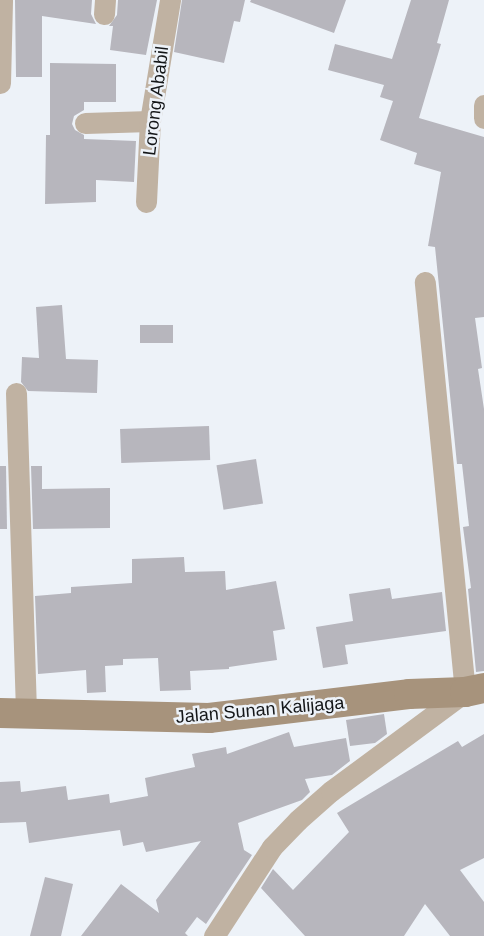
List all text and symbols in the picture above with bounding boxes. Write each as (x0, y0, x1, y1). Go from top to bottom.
street label: Lorong Ababil (139, 45, 173, 157)
street label: Jalan Sunan Kalijaga (175, 692, 345, 728)

